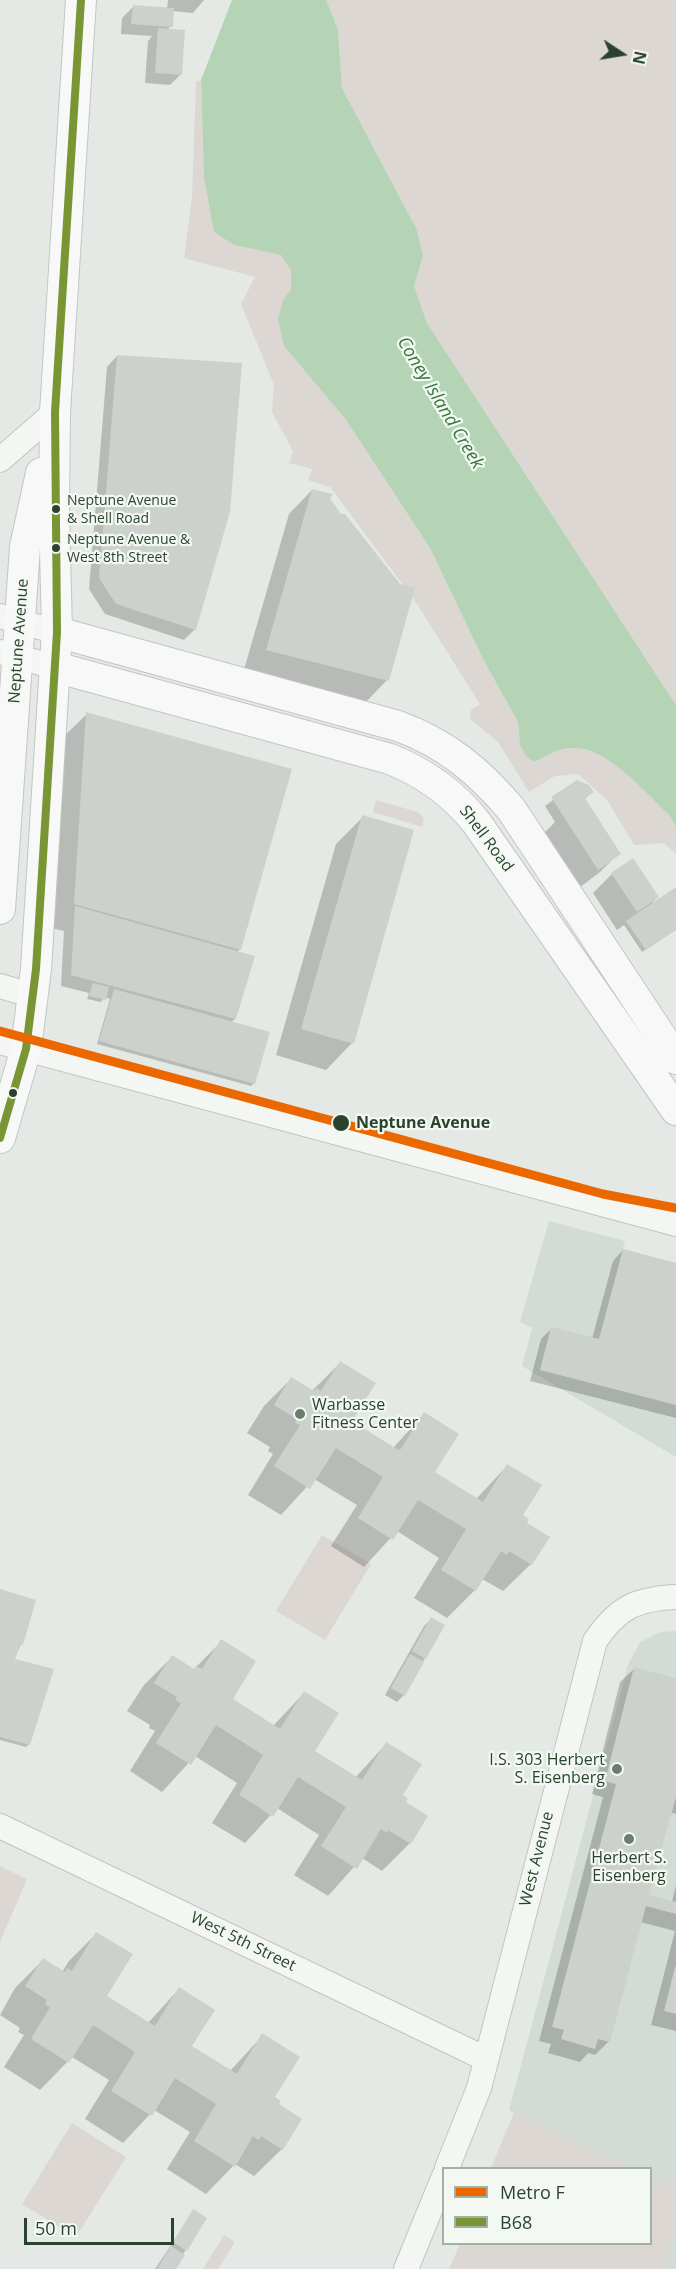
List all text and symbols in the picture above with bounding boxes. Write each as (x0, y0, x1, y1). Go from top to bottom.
north arrow (592, 24, 652, 84)
text: N (627, 49, 652, 66)
water label: Coney Island Creek (392, 333, 488, 473)
place label: Neptune Avenue & Shell Road (67, 493, 176, 526)
marker: Neptune Avenue & Shell Road (50, 503, 62, 515)
place label: Neptune Avenue & West 8th Street (67, 532, 190, 564)
marker: Neptune Avenue & West 8th Street (50, 542, 62, 554)
street label: Neptune Avenue (5, 578, 33, 704)
street label: Shell Road (455, 802, 517, 876)
unlabelled marker (7, 1087, 19, 1099)
marker: Neptune Avenue (331, 1113, 351, 1133)
place label: Neptune Avenue (356, 1113, 490, 1133)
place label: Warbasse Fitness Center (312, 1395, 418, 1433)
marker: Warbasse Fitness Center (293, 1407, 307, 1421)
place label: I.S. 303 Herbert S. Eisenberg (489, 1750, 605, 1788)
marker: I.S. 303 Herbert S. Eisenberg (610, 1762, 624, 1776)
street label: West Avenue (516, 1810, 558, 1908)
marker: Herbert S. Eisenberg (622, 1832, 636, 1846)
place label: Herbert S. Eisenberg (591, 1848, 667, 1886)
street label: West 5th Street (187, 1908, 299, 1976)
legend (442, 2167, 652, 2245)
text: Metro F (500, 2180, 565, 2204)
scale bar (27, 2206, 177, 2244)
text: B68 (500, 2210, 532, 2234)
text: 50 m (35, 2216, 77, 2240)

